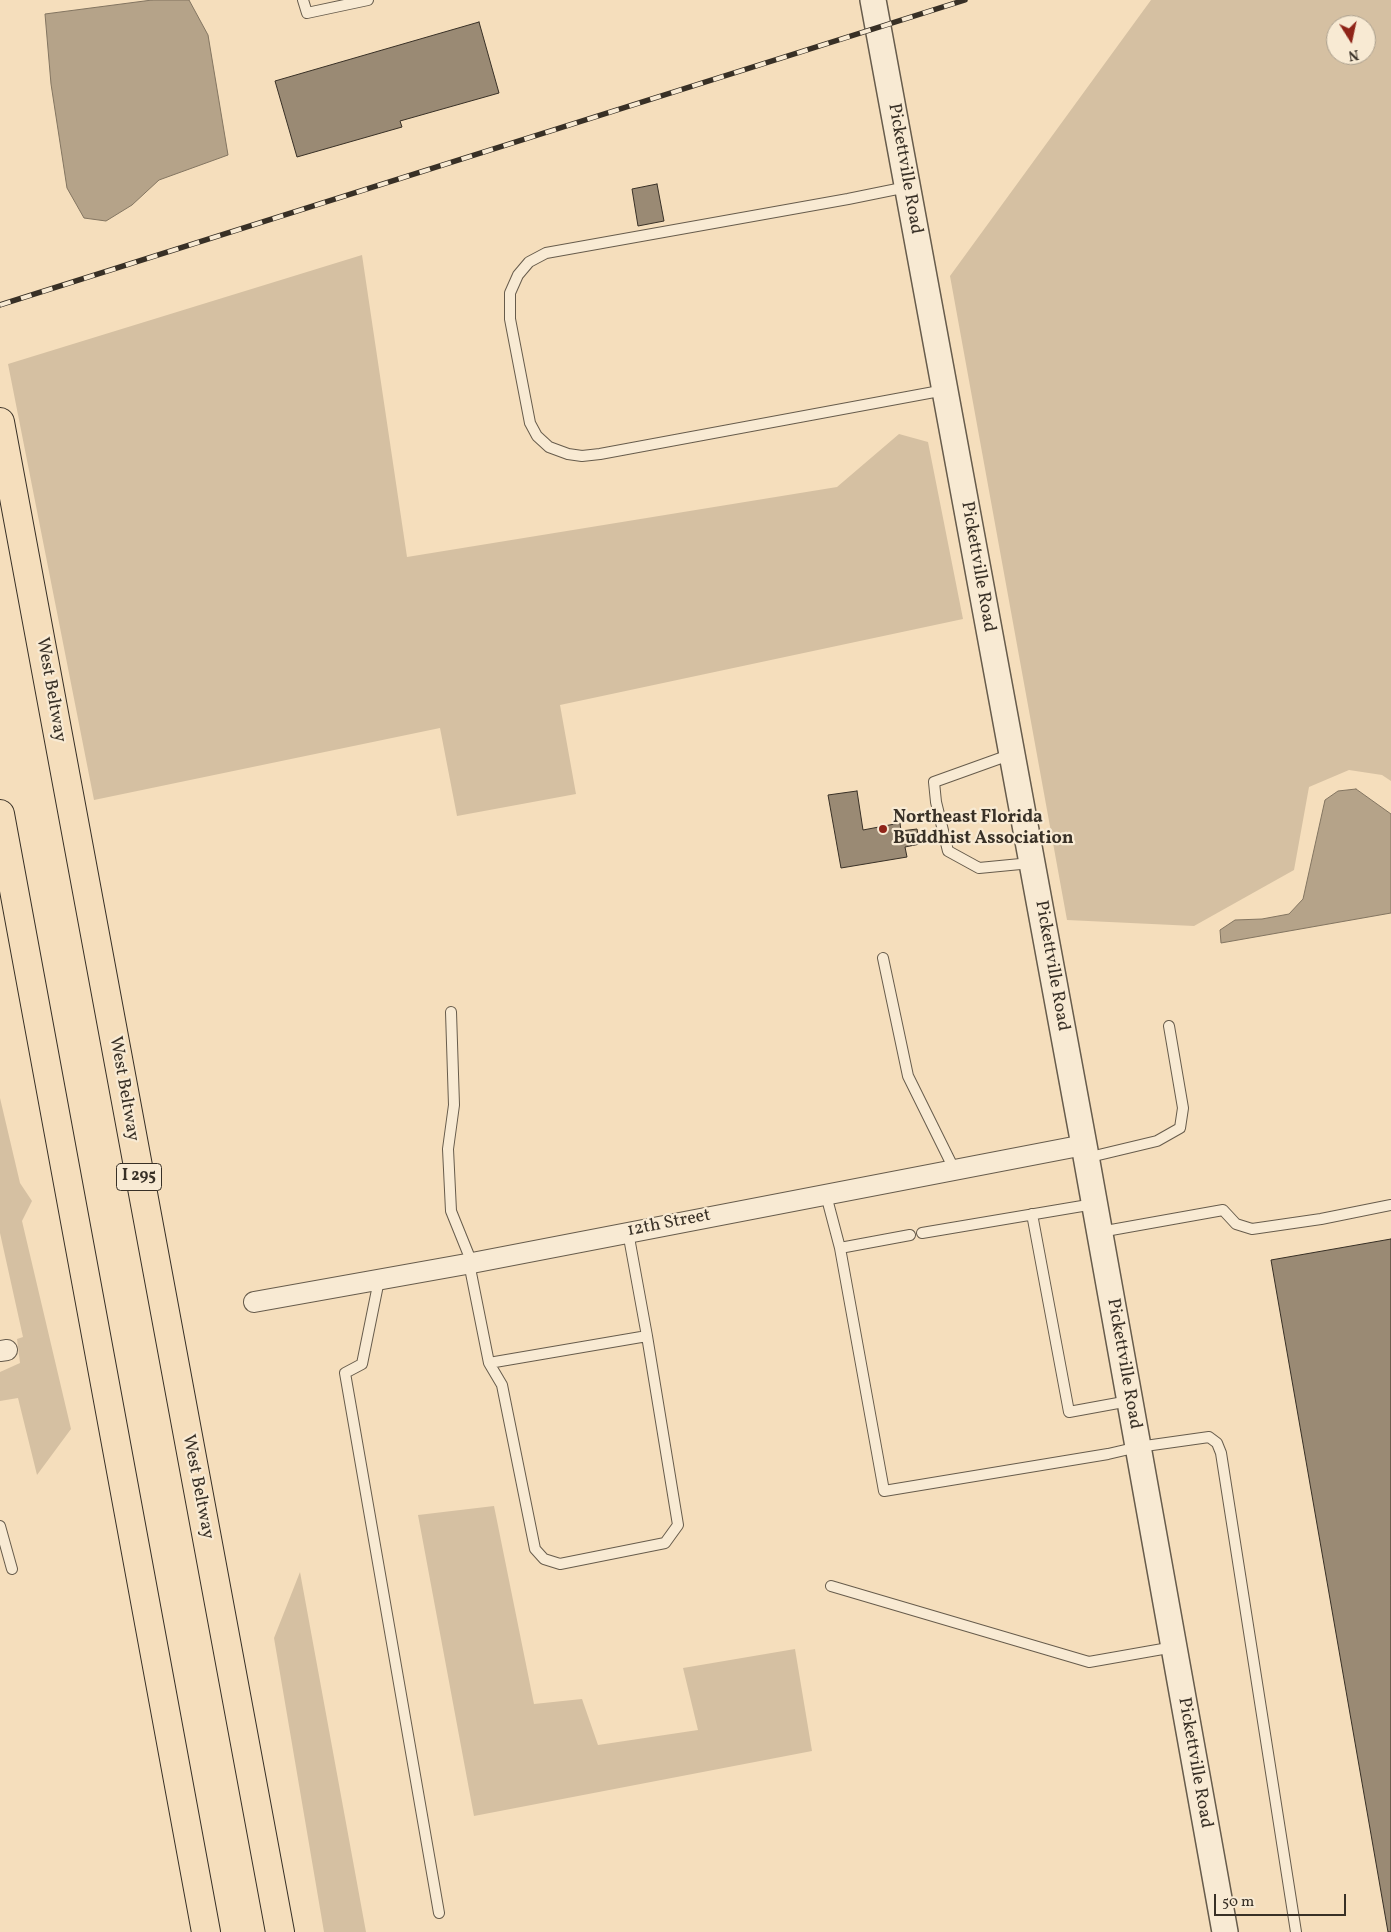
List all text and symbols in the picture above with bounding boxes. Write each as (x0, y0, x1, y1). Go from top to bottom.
north arrow (1326, 15, 1376, 65)
text: N (1347, 44, 1360, 65)
street label: Pickettville Road (882, 102, 926, 236)
street label: Pickettville Road (955, 500, 999, 634)
street label: West Beltway (30, 636, 70, 744)
place label: Northeast Florida Buddhist Association (893, 808, 1074, 851)
marker: Northeast Florida Buddhist Association (877, 823, 889, 835)
street label: Pickettville Road (1029, 899, 1073, 1033)
street label: West Beltway (103, 1035, 143, 1143)
road number: I 295 (116, 1164, 162, 1190)
street label: 12th Street (625, 1205, 713, 1243)
street label: Pickettville Road (1101, 1297, 1145, 1431)
street label: West Beltway (176, 1433, 218, 1541)
street label: Pickettville Road (1172, 1696, 1216, 1830)
scale bar (1216, 1884, 1348, 1916)
text: 50 m (1222, 1892, 1254, 1913)

